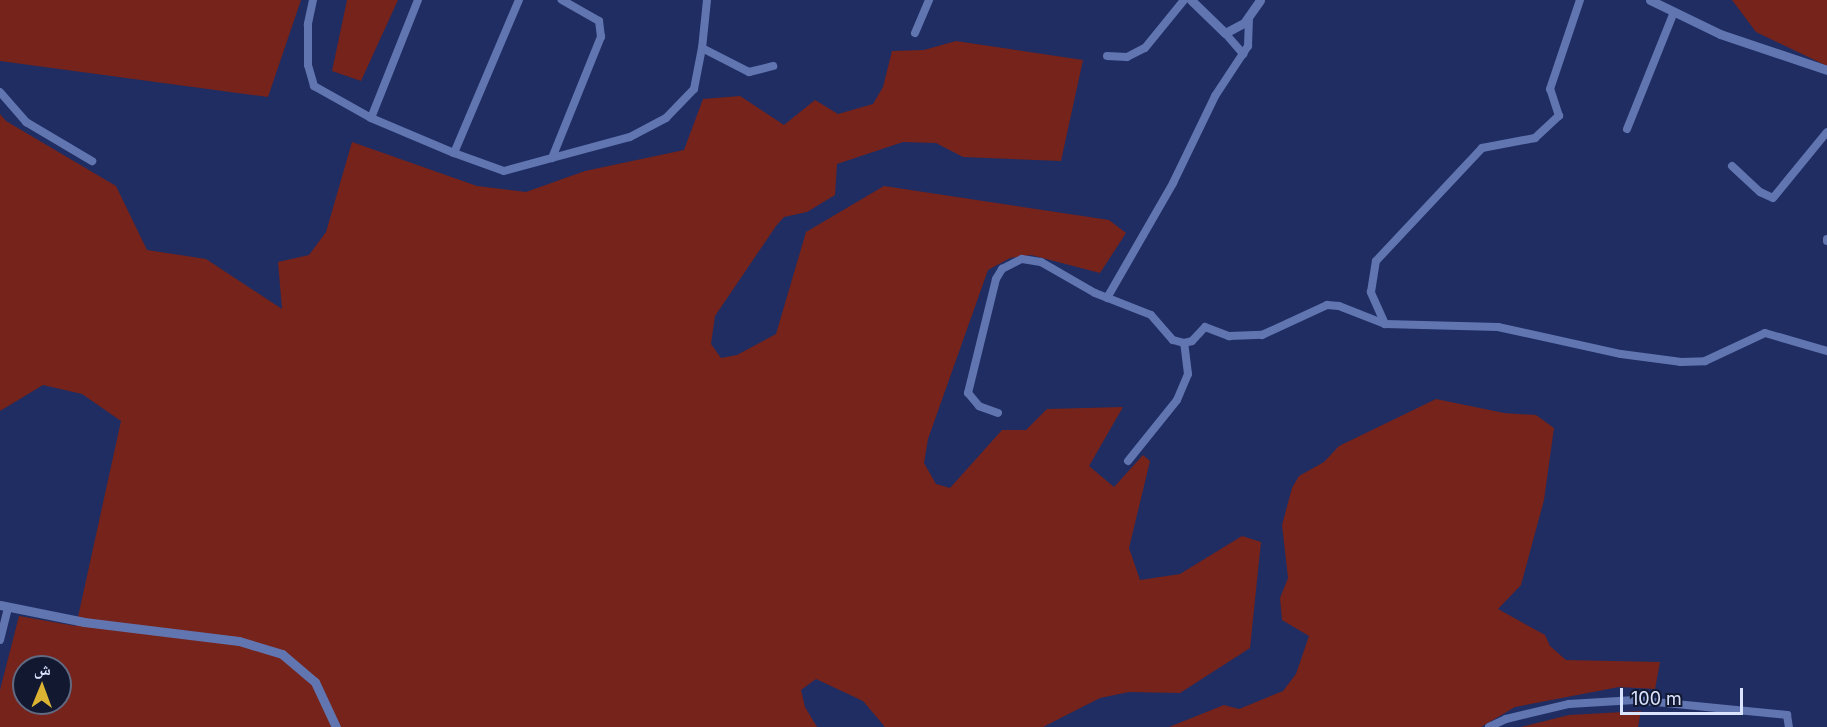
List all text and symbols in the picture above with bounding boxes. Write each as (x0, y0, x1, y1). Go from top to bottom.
north arrow (12, 655, 72, 715)
text: ش (34, 659, 51, 679)
scale bar (1623, 676, 1746, 714)
text: 100 m (1631, 688, 1682, 709)

